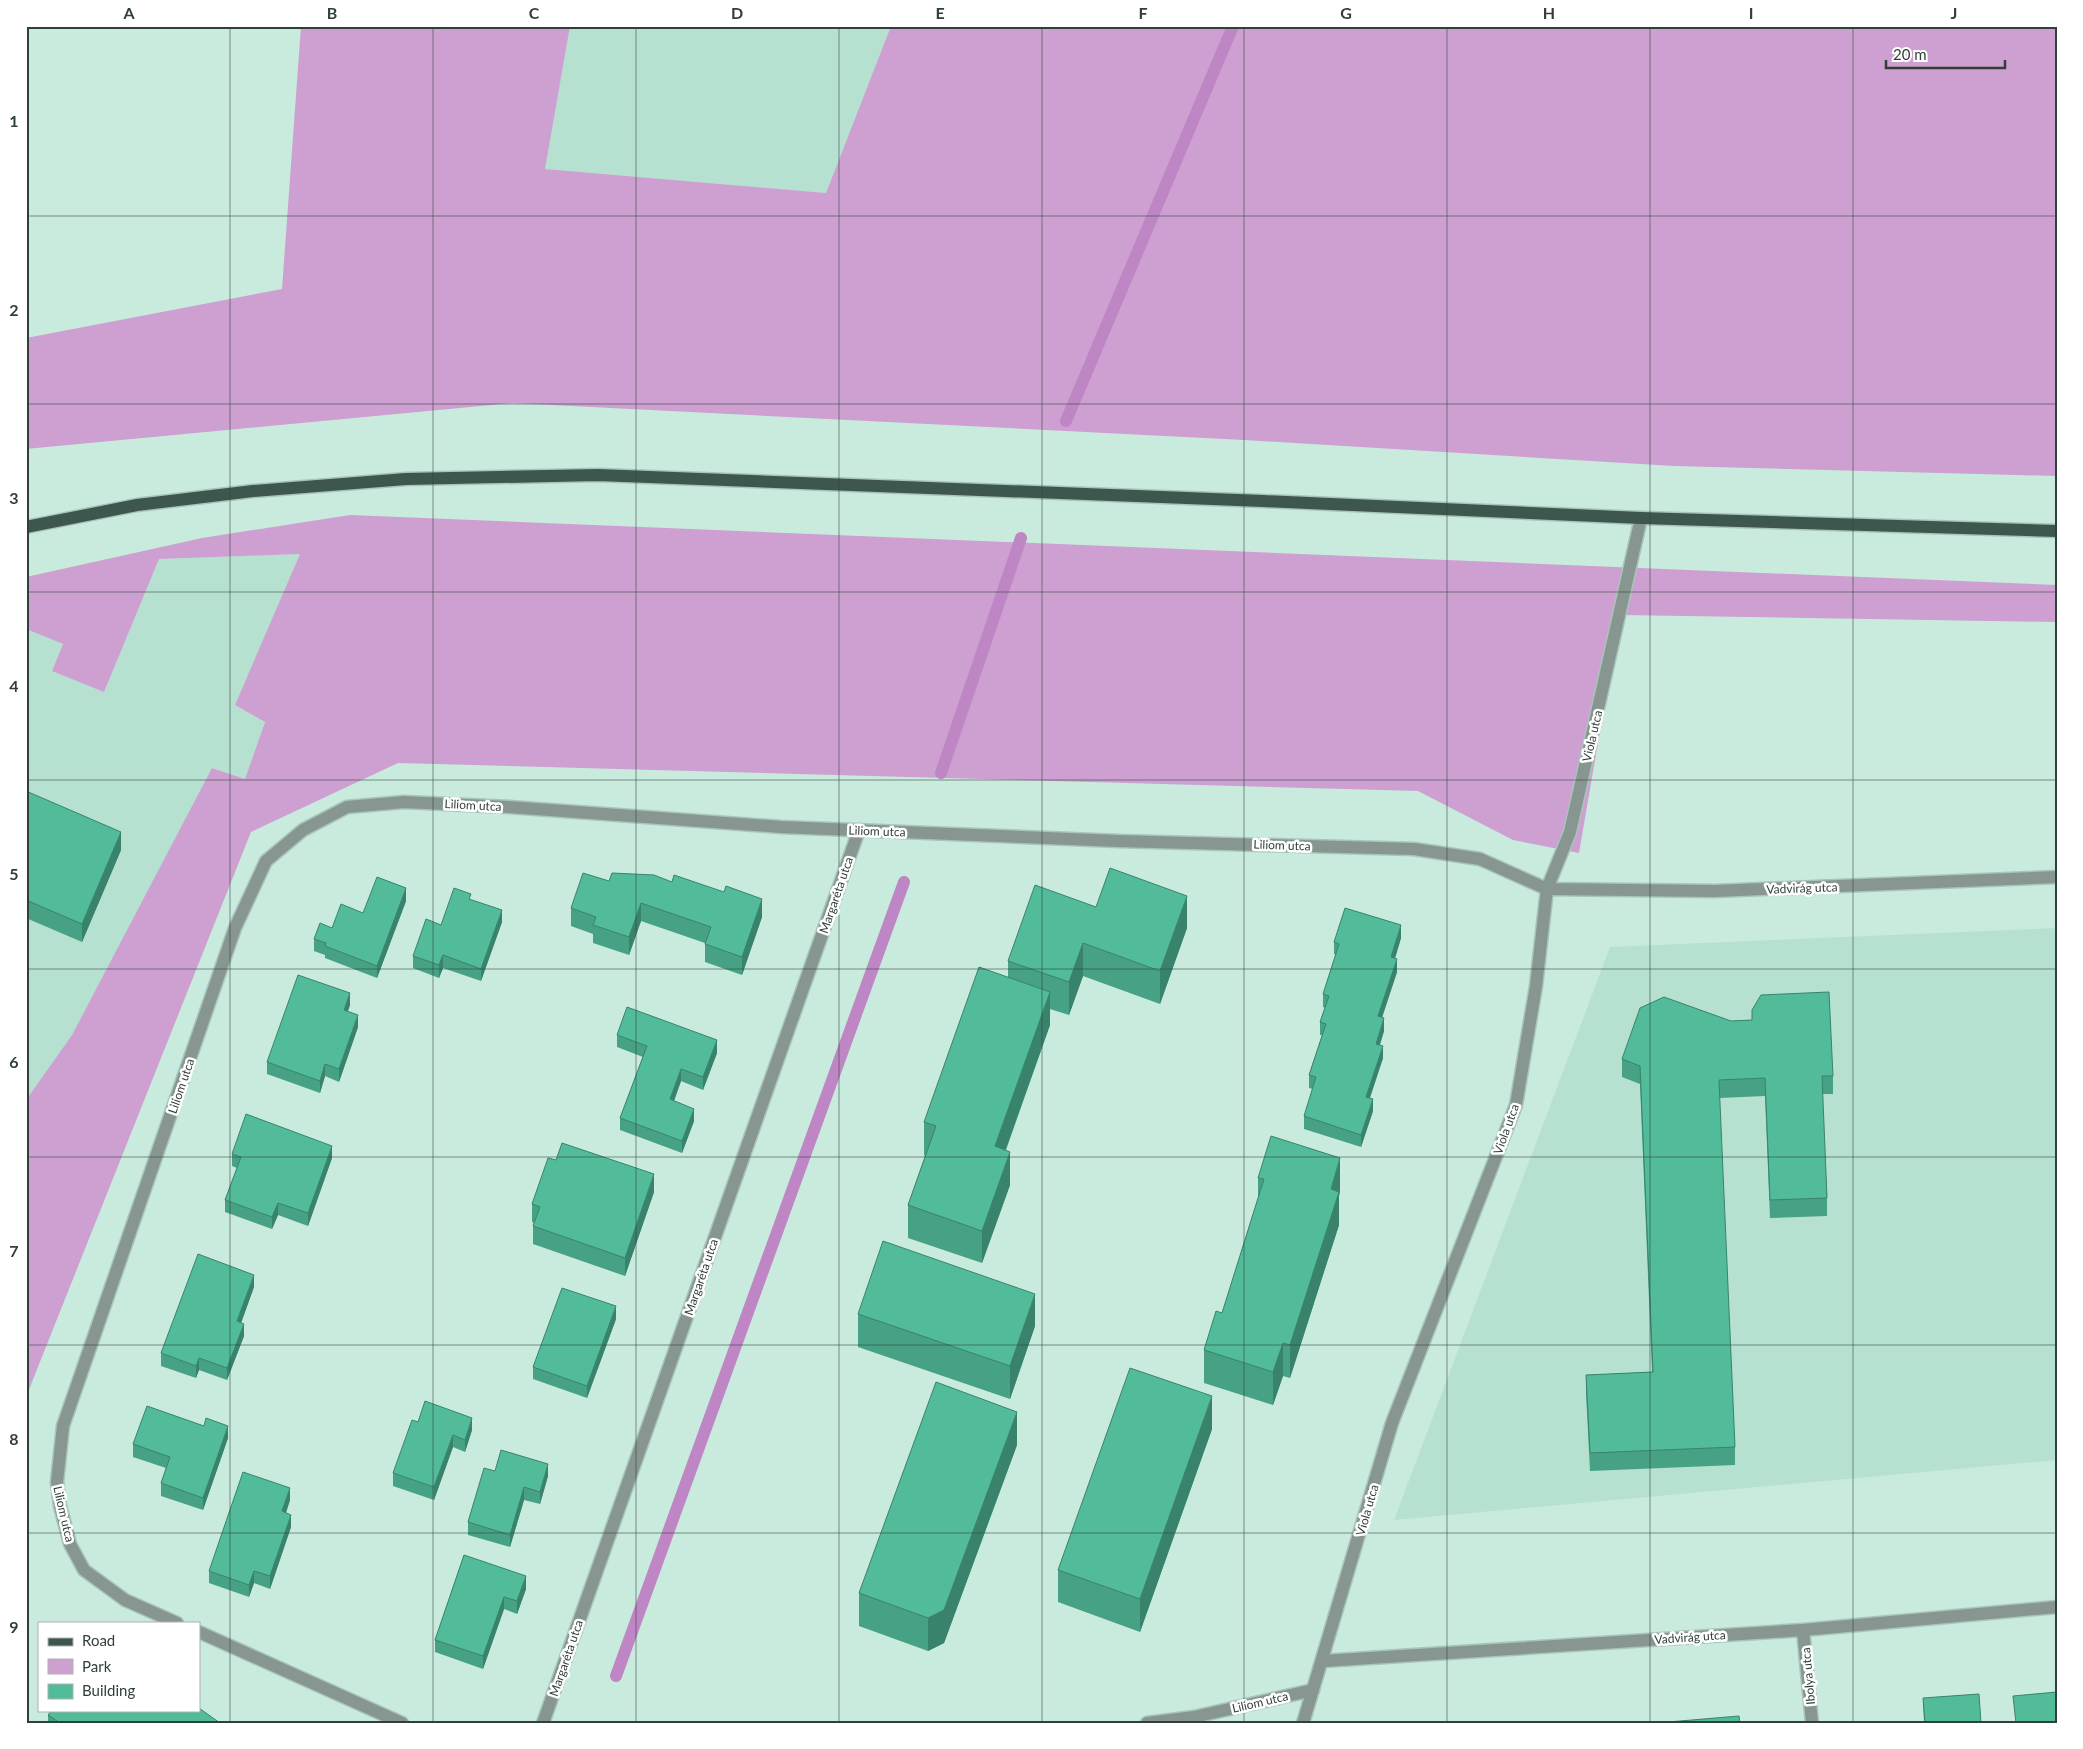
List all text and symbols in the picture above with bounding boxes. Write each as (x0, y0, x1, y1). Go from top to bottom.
text: A (122, 3, 135, 22)
text: B (327, 3, 337, 22)
text: C (529, 3, 540, 22)
text: D (731, 3, 743, 22)
text: E (935, 3, 945, 22)
text: F (1138, 3, 1148, 22)
text: G (1340, 3, 1352, 22)
text: H (1543, 3, 1555, 22)
text: I (1749, 3, 1753, 22)
text: J (1951, 3, 1957, 22)
scale bar (1886, 38, 2004, 70)
text: 20 m (1893, 45, 1927, 63)
text: 1 (9, 111, 19, 130)
text: 2 (9, 300, 19, 319)
text: 3 (9, 488, 19, 507)
text: 4 (9, 676, 19, 695)
street label: Viola utca (1579, 709, 1605, 763)
street label: Liliom utca (444, 796, 502, 814)
street label: Liliom utca (848, 823, 906, 839)
street label: Liliom utca (1253, 837, 1311, 853)
street label: Margaréta utca (816, 855, 856, 935)
text: 5 (9, 864, 19, 883)
street label: Vadvirág utca (1766, 879, 1838, 897)
text: 6 (9, 1052, 19, 1071)
street label: Liliom utca (165, 1057, 197, 1115)
street label: Viola utca (1490, 1102, 1522, 1156)
street label: Margaréta utca (681, 1237, 721, 1317)
text: 7 (9, 1241, 19, 1260)
text: 8 (9, 1429, 19, 1448)
street label: Viola utca (1353, 1483, 1381, 1537)
street label: Liliom utca (50, 1484, 78, 1544)
text: 9 (9, 1617, 19, 1636)
street label: Margaréta utca (546, 1618, 586, 1698)
legend (38, 1622, 200, 1712)
street label: Vadvirág utca (1654, 1627, 1726, 1647)
text: Road (82, 1631, 115, 1649)
street label: Ibolya utca (1798, 1647, 1818, 1705)
text: Park (82, 1657, 112, 1675)
text: Building (82, 1681, 135, 1699)
street label: Liliom utca (1230, 1688, 1290, 1716)

